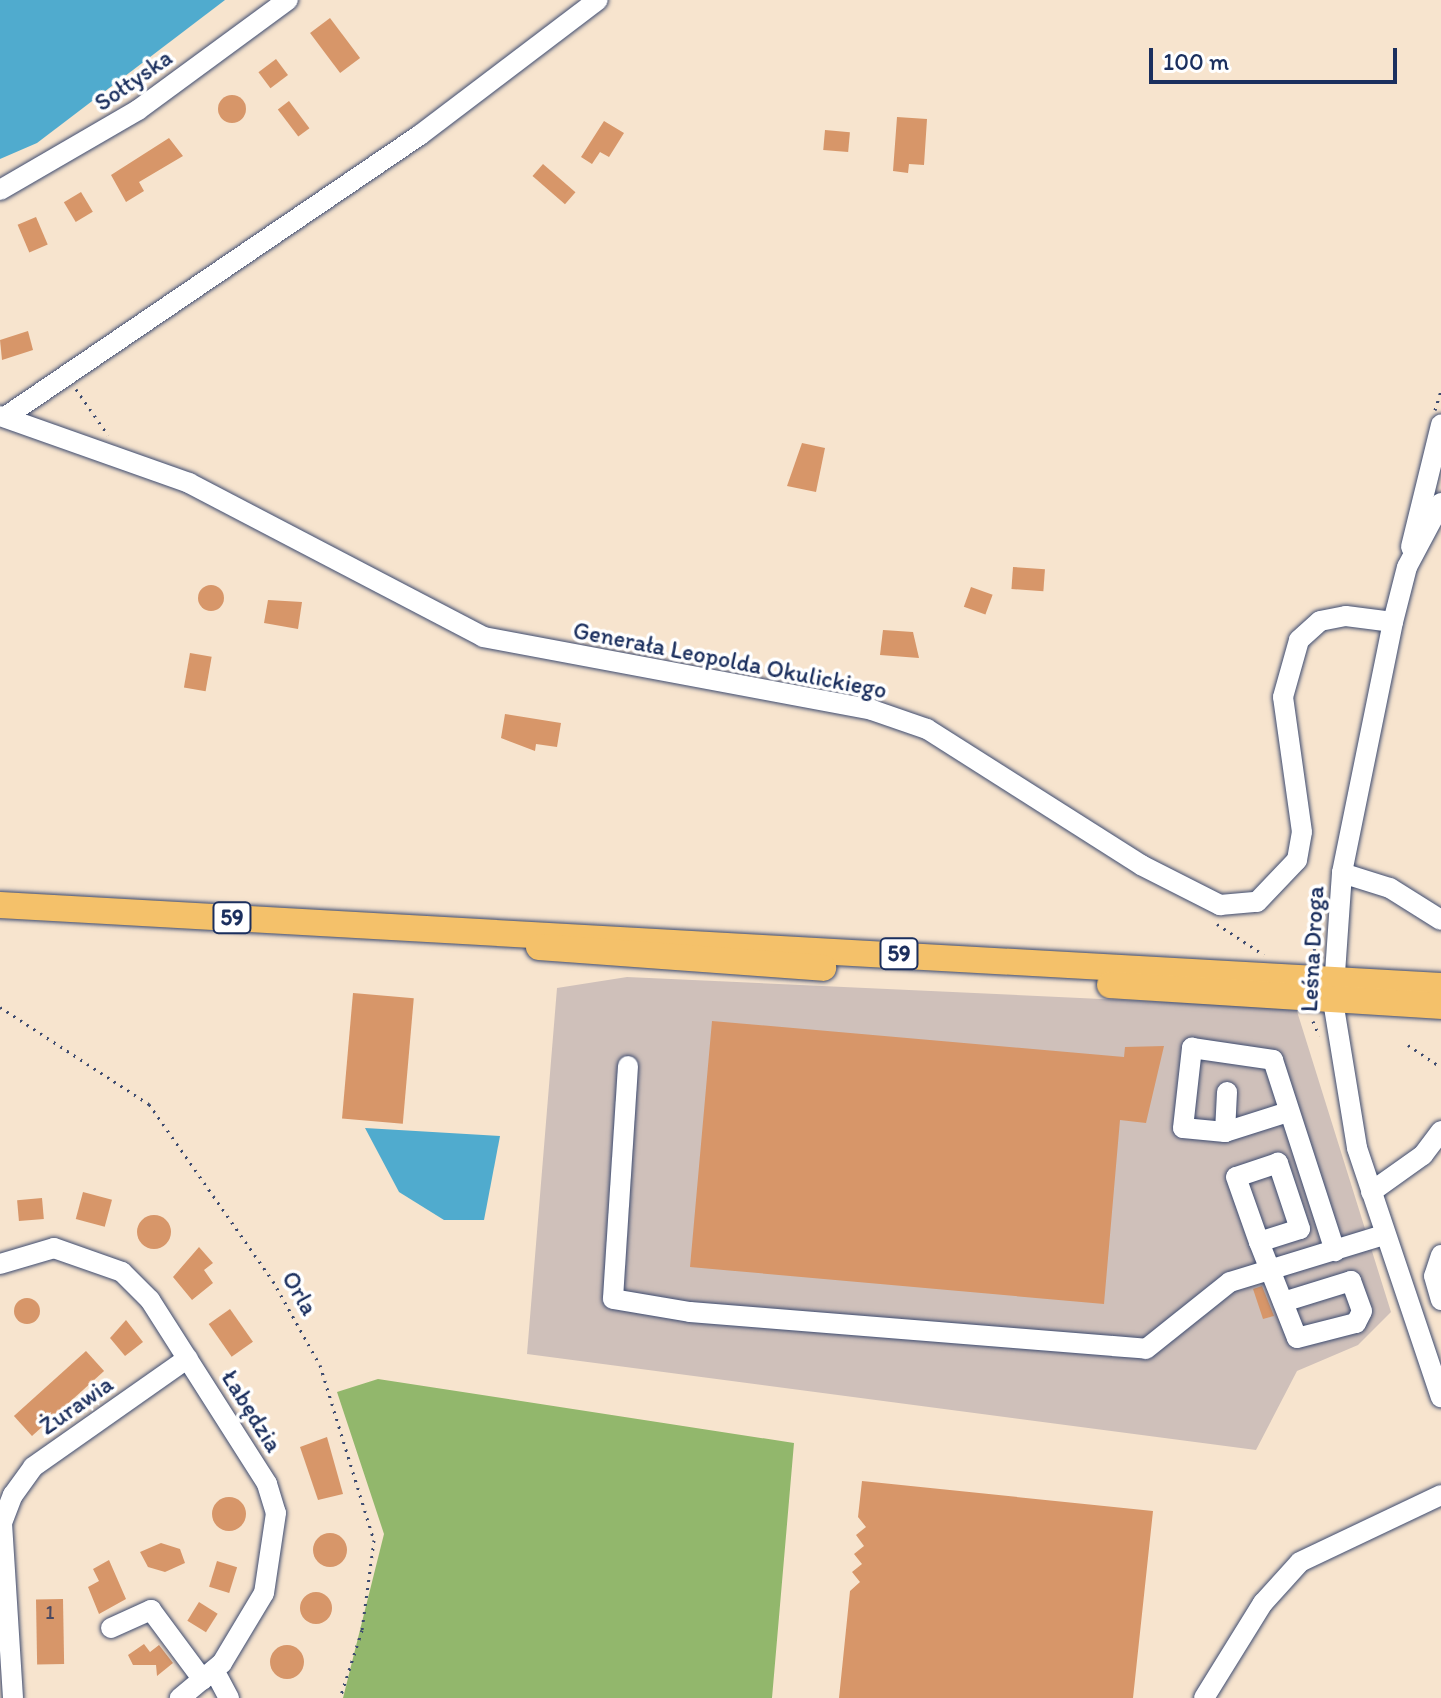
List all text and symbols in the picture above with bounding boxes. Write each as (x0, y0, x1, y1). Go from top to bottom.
scale bar (1153, 32, 1401, 82)
street label: Sołtyska (89, 43, 177, 117)
text: 100 m (1163, 47, 1229, 76)
street label: Generała Leopolda Okulickiego (571, 615, 889, 705)
street label: Leśna Droga (1294, 885, 1330, 1013)
road number: 59 (212, 900, 252, 936)
road number: 59 (879, 936, 919, 972)
street label: Orla (276, 1266, 324, 1320)
street label: Łabędzia (216, 1365, 288, 1457)
street label: Żurawia (34, 1369, 118, 1441)
house number: 1 (45, 1600, 55, 1624)

